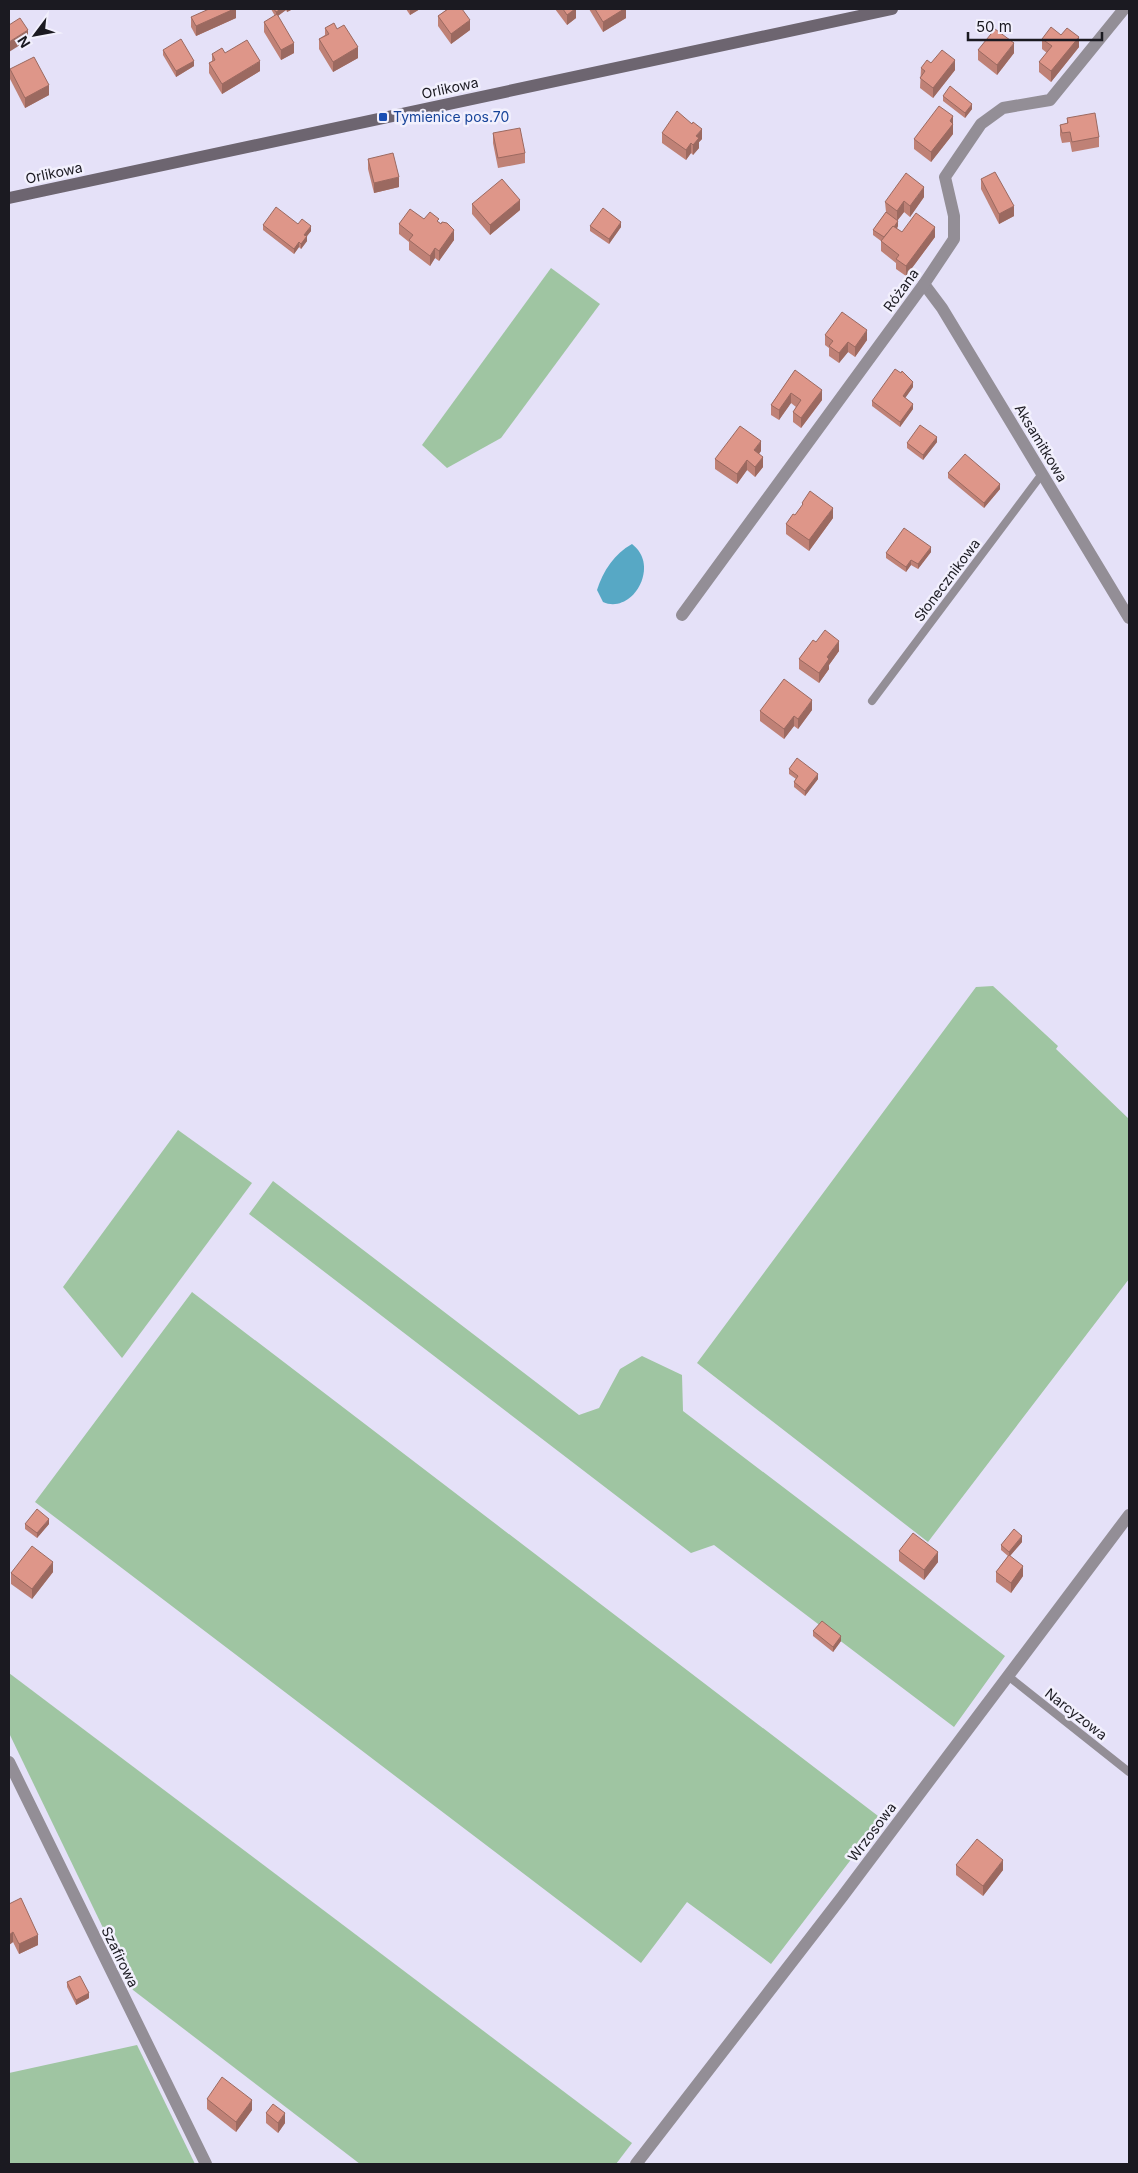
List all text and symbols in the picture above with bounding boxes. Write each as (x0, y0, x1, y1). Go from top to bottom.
north arrow (10, 10, 60, 60)
scale bar (968, 10, 1102, 42)
text: 50 m (976, 17, 1012, 36)
text: N (14, 33, 34, 51)
street label: Orlikowa (420, 73, 480, 102)
place label: Tymienice pos.70 (393, 108, 509, 125)
marker: Tymienice pos.70 (377, 111, 389, 123)
street label: Orlikowa (24, 158, 84, 187)
street label: Różana (879, 265, 922, 314)
street label: Aksamitkowa (1012, 401, 1071, 485)
street label: Słonecznikowa (910, 535, 983, 624)
street label: Narcyzowa (1042, 1684, 1111, 1743)
street label: Wrzosowa (844, 1799, 899, 1865)
street label: Szafirowa (98, 1924, 142, 1990)

